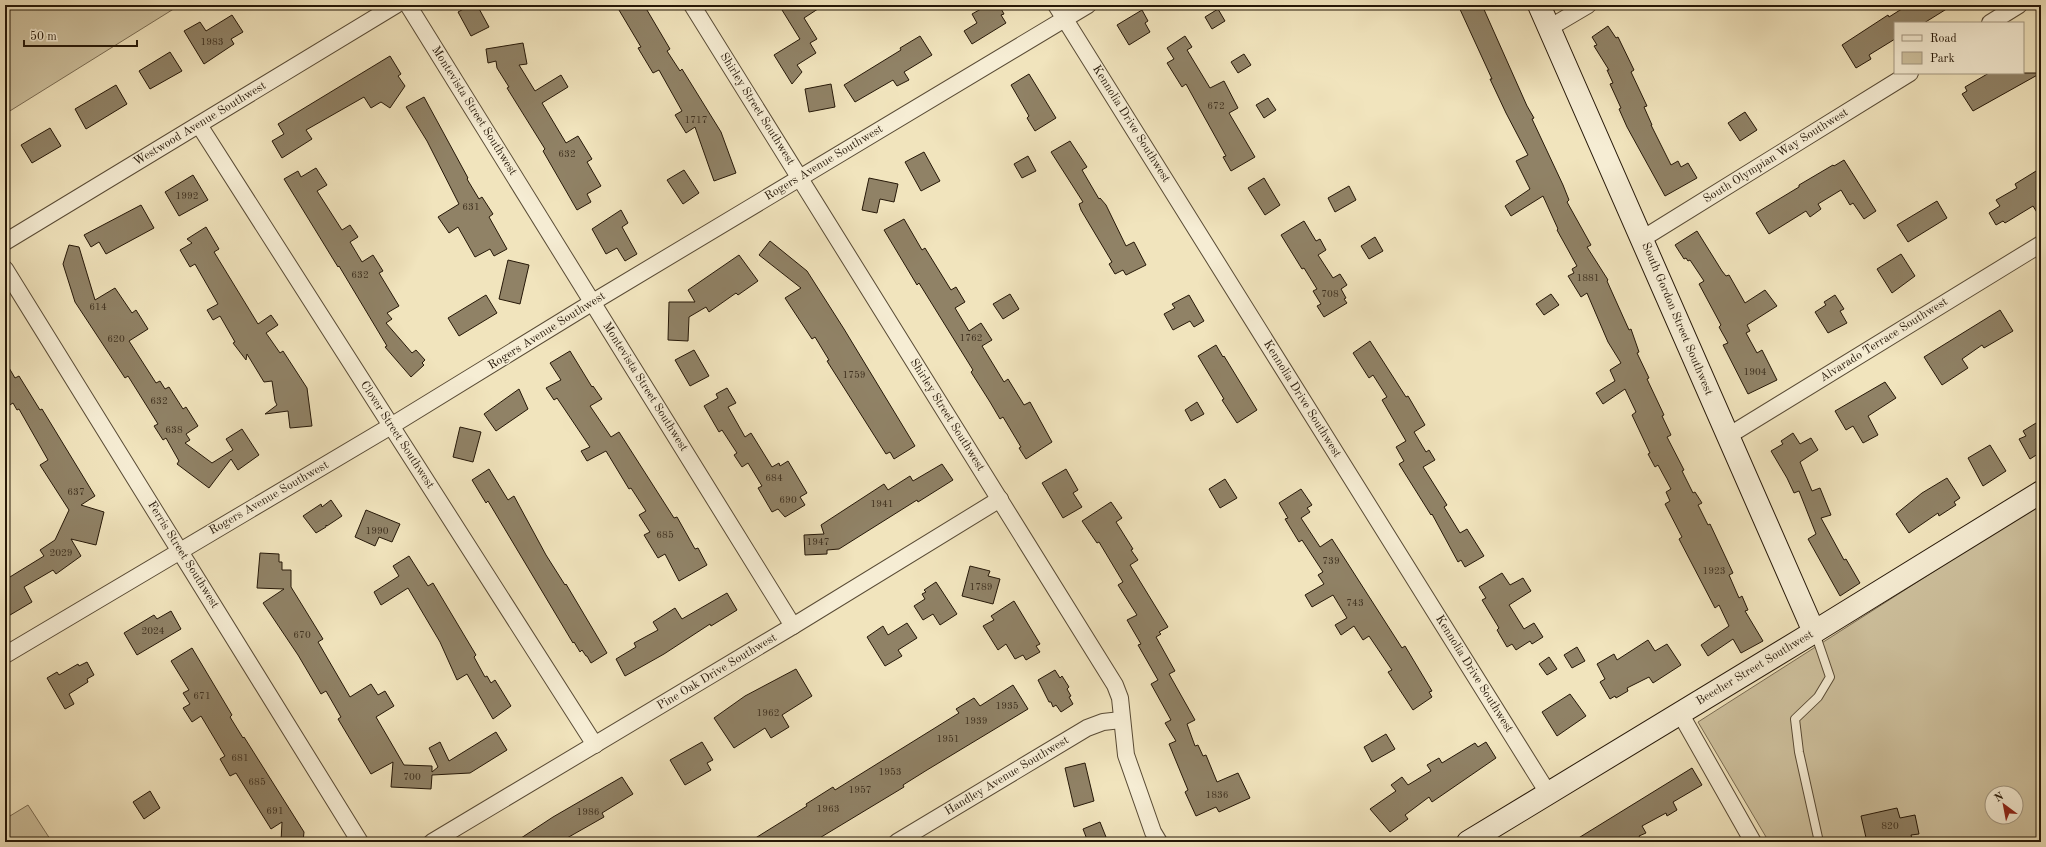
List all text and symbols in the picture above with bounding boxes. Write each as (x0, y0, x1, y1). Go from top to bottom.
scale bar (24, 22, 137, 48)
legend (1894, 22, 2024, 74)
text: 50 m (30, 30, 57, 43)
text: Road (1930, 33, 1957, 45)
house number: 1983 (200, 37, 224, 47)
street label: Montevista Street Southwest (429, 44, 519, 178)
street label: Shirley Street Southwest (717, 51, 797, 167)
text: Park (1930, 53, 1955, 65)
street label: Kennolia Drive Southwest (1090, 63, 1172, 185)
street label: Westwood Avenue Southwest (132, 80, 268, 168)
house number: 672 (1207, 101, 1225, 111)
street label: South Olympian Way Southwest (1702, 106, 1850, 206)
house number: 1717 (684, 115, 708, 125)
street label: Rogers Avenue Southwest (763, 123, 885, 203)
house number: 632 (558, 149, 576, 159)
house number: 1992 (175, 191, 199, 201)
house number: 631 (462, 202, 480, 212)
street label: South Gordon Street Southwest (1639, 241, 1715, 397)
house number: 632 (351, 270, 369, 280)
house number: 1881 (1576, 273, 1600, 283)
house number: 708 (1321, 289, 1339, 299)
street label: Rogers Avenue Southwest (486, 290, 608, 372)
street label: Alvarado Terrace Southwest (1818, 296, 1950, 384)
house number: 614 (89, 302, 107, 312)
street label: Montevista Street Southwest (600, 320, 690, 454)
house number: 1762 (959, 333, 983, 343)
house number: 620 (107, 334, 125, 344)
street label: Kennolia Drive Southwest (1261, 338, 1343, 460)
street label: Shirley Street Southwest (907, 357, 987, 473)
house number: 1904 (1743, 367, 1767, 377)
house number: 1759 (842, 370, 866, 380)
street label: Clover Street Southwest (358, 379, 436, 491)
house number: 632 (150, 396, 168, 406)
house number: 638 (165, 425, 183, 435)
street label: Rogers Avenue Southwest (207, 459, 331, 537)
house number: 684 (765, 473, 783, 483)
house number: 637 (67, 487, 85, 497)
house number: 690 (779, 495, 797, 505)
street label: Ferris Street Southwest (145, 499, 221, 611)
house number: 1941 (870, 499, 894, 509)
house number: 1990 (365, 526, 389, 536)
house number: 685 (656, 530, 674, 540)
house number: 1947 (806, 537, 830, 547)
house number: 2029 (49, 548, 73, 558)
house number: 739 (1322, 556, 1340, 566)
house number: 1923 (1702, 566, 1726, 576)
house number: 1789 (969, 582, 993, 592)
house number: 743 (1346, 598, 1364, 608)
street label: Kennolia Drive Southwest (1433, 613, 1515, 735)
house number: 2024 (141, 626, 165, 636)
street label: Beecher Street Southwest (1694, 628, 1816, 708)
house number: 670 (293, 630, 311, 640)
street label: Pine Oak Drive Southwest (655, 632, 779, 712)
house number: 671 (193, 691, 211, 701)
house number: 1935 (995, 701, 1019, 711)
house number: 1962 (756, 708, 780, 718)
house number: 1939 (964, 716, 988, 726)
house number: 1951 (936, 734, 960, 744)
street label: Handley Avenue Southwest (943, 734, 1071, 818)
house number: 681 (231, 753, 249, 763)
house number: 1953 (878, 767, 902, 777)
house number: 700 (403, 772, 421, 782)
house number: 685 (248, 777, 266, 787)
house number: 1957 (848, 785, 872, 795)
north arrow (1984, 785, 2024, 825)
house number: 1836 (1205, 790, 1229, 800)
text: N (1993, 791, 2006, 805)
house number: 1963 (816, 804, 840, 814)
house number: 691 (266, 806, 284, 816)
house number: 1986 (576, 807, 600, 817)
house number: 820 (1881, 821, 1899, 831)

